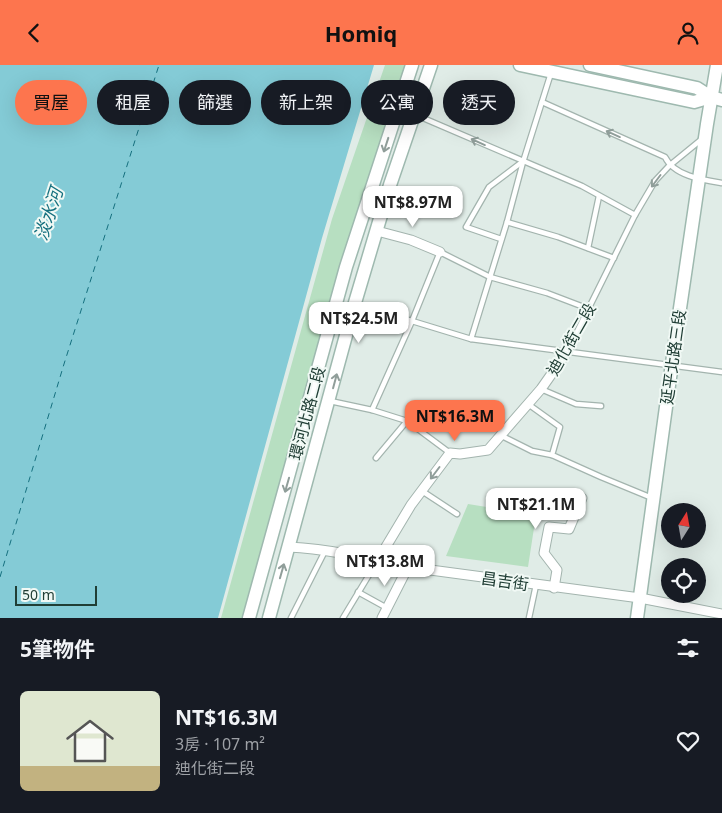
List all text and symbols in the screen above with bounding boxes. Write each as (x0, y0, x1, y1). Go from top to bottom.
text: Homiq (325, 18, 397, 48)
icon: back (20, 19, 48, 47)
icon: person (674, 19, 702, 47)
chip: 買屋 (15, 80, 87, 125)
chip: 租屋 (97, 80, 169, 125)
chip: 篩選 (179, 80, 251, 125)
chip: 新上架 (261, 80, 351, 125)
chip: 公寓 (361, 80, 433, 125)
chip: 透天 (443, 80, 515, 125)
one-way arrow (606, 128, 621, 138)
one-way arrow (380, 136, 390, 152)
one-way arrow (471, 136, 486, 146)
one-way arrow (651, 174, 662, 187)
water label: 淡水河 (28, 182, 69, 243)
pin: NT$8.97M (361, 185, 465, 228)
text: NT$8.97M (374, 191, 452, 213)
street label: 迪化街二段 (541, 299, 601, 379)
pin: NT$24.5M (307, 301, 411, 344)
text: NT$24.5M (320, 307, 398, 329)
street label: 延平北路三段 (655, 308, 691, 406)
street label: 環河北路二段 (284, 364, 330, 462)
one-way arrow (331, 373, 340, 389)
pin: NT$16.3M (403, 399, 507, 442)
text: NT$16.3M (416, 405, 494, 427)
one-way arrow (430, 466, 440, 480)
one-way arrow (281, 477, 291, 493)
pin: NT$21.1M (484, 487, 588, 530)
text: NT$21.1M (497, 493, 575, 515)
north arrow (661, 503, 706, 547)
map controls (661, 503, 706, 603)
pin: NT$13.8M (333, 545, 437, 587)
text: NT$13.8M (346, 550, 424, 572)
button: locate (661, 558, 706, 603)
one-way arrow (278, 564, 288, 580)
street label: 昌吉街 (480, 567, 530, 595)
scale bar (15, 583, 98, 606)
text: 50 m (22, 585, 55, 604)
icon: filters (674, 634, 702, 662)
text: 5筆物件 (20, 635, 95, 663)
text: NT$16.3M (175, 703, 278, 731)
icon: home (60, 711, 120, 771)
icon: heart (674, 727, 702, 755)
text: 3房 · 107 m² (175, 733, 265, 755)
text: 迪化街二段 (175, 757, 255, 779)

